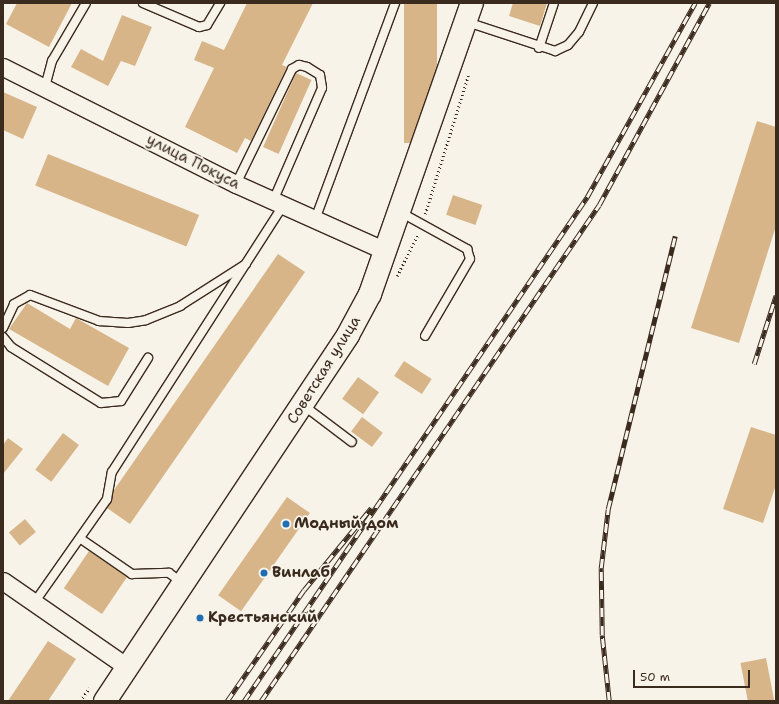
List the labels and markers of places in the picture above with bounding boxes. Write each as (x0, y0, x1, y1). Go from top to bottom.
place label: Модный дом (294, 515, 398, 533)
marker: Модный дом (281, 519, 291, 529)
place label: Винлаб (272, 564, 330, 582)
marker: Винлаб (259, 568, 269, 578)
place label: Крестьянский (208, 609, 317, 627)
marker: Крестьянский (195, 613, 205, 623)

